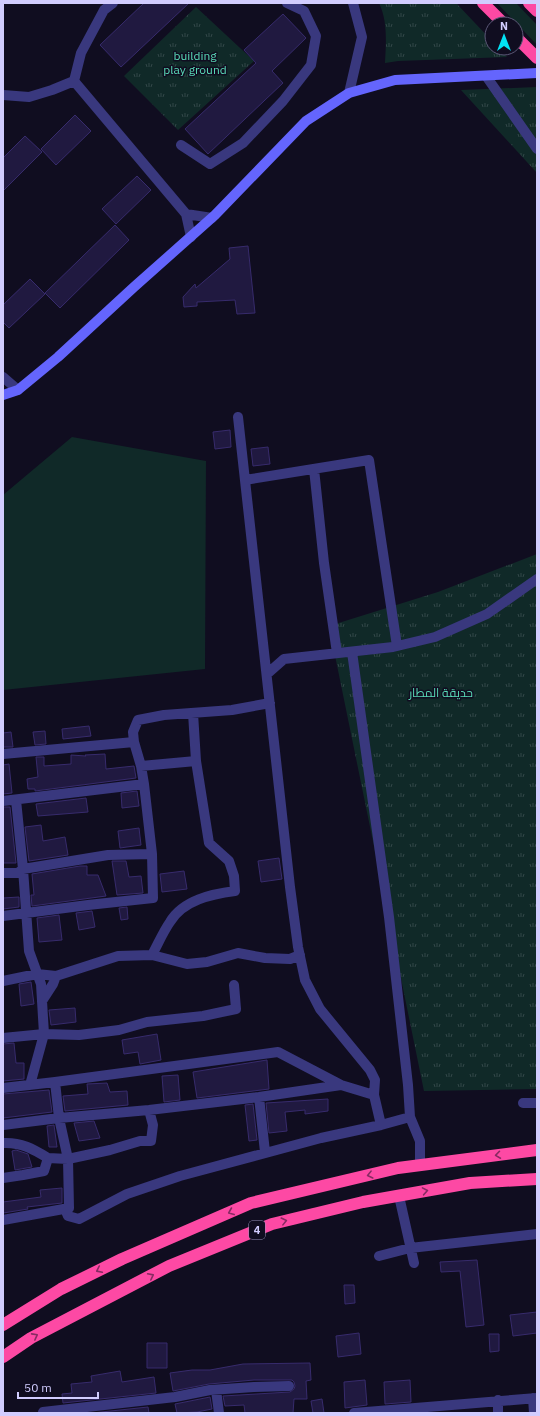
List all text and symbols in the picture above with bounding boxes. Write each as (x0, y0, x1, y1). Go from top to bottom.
north arrow (484, 16, 524, 56)
text: N (500, 19, 508, 33)
park label: building play ground (163, 48, 227, 77)
park label: حديقة المطار (408, 685, 473, 700)
one-way arrow (495, 1150, 501, 1159)
one-way arrow (367, 1170, 373, 1178)
one-way arrow (421, 1187, 428, 1196)
one-way arrow (228, 1207, 236, 1215)
one-way arrow (280, 1217, 287, 1226)
road number: 4 (249, 1221, 265, 1239)
one-way arrow (96, 1265, 104, 1273)
one-way arrow (147, 1273, 154, 1281)
one-way arrow (31, 1333, 38, 1340)
scale bar (18, 1374, 98, 1400)
text: 50 m (24, 1380, 52, 1395)

